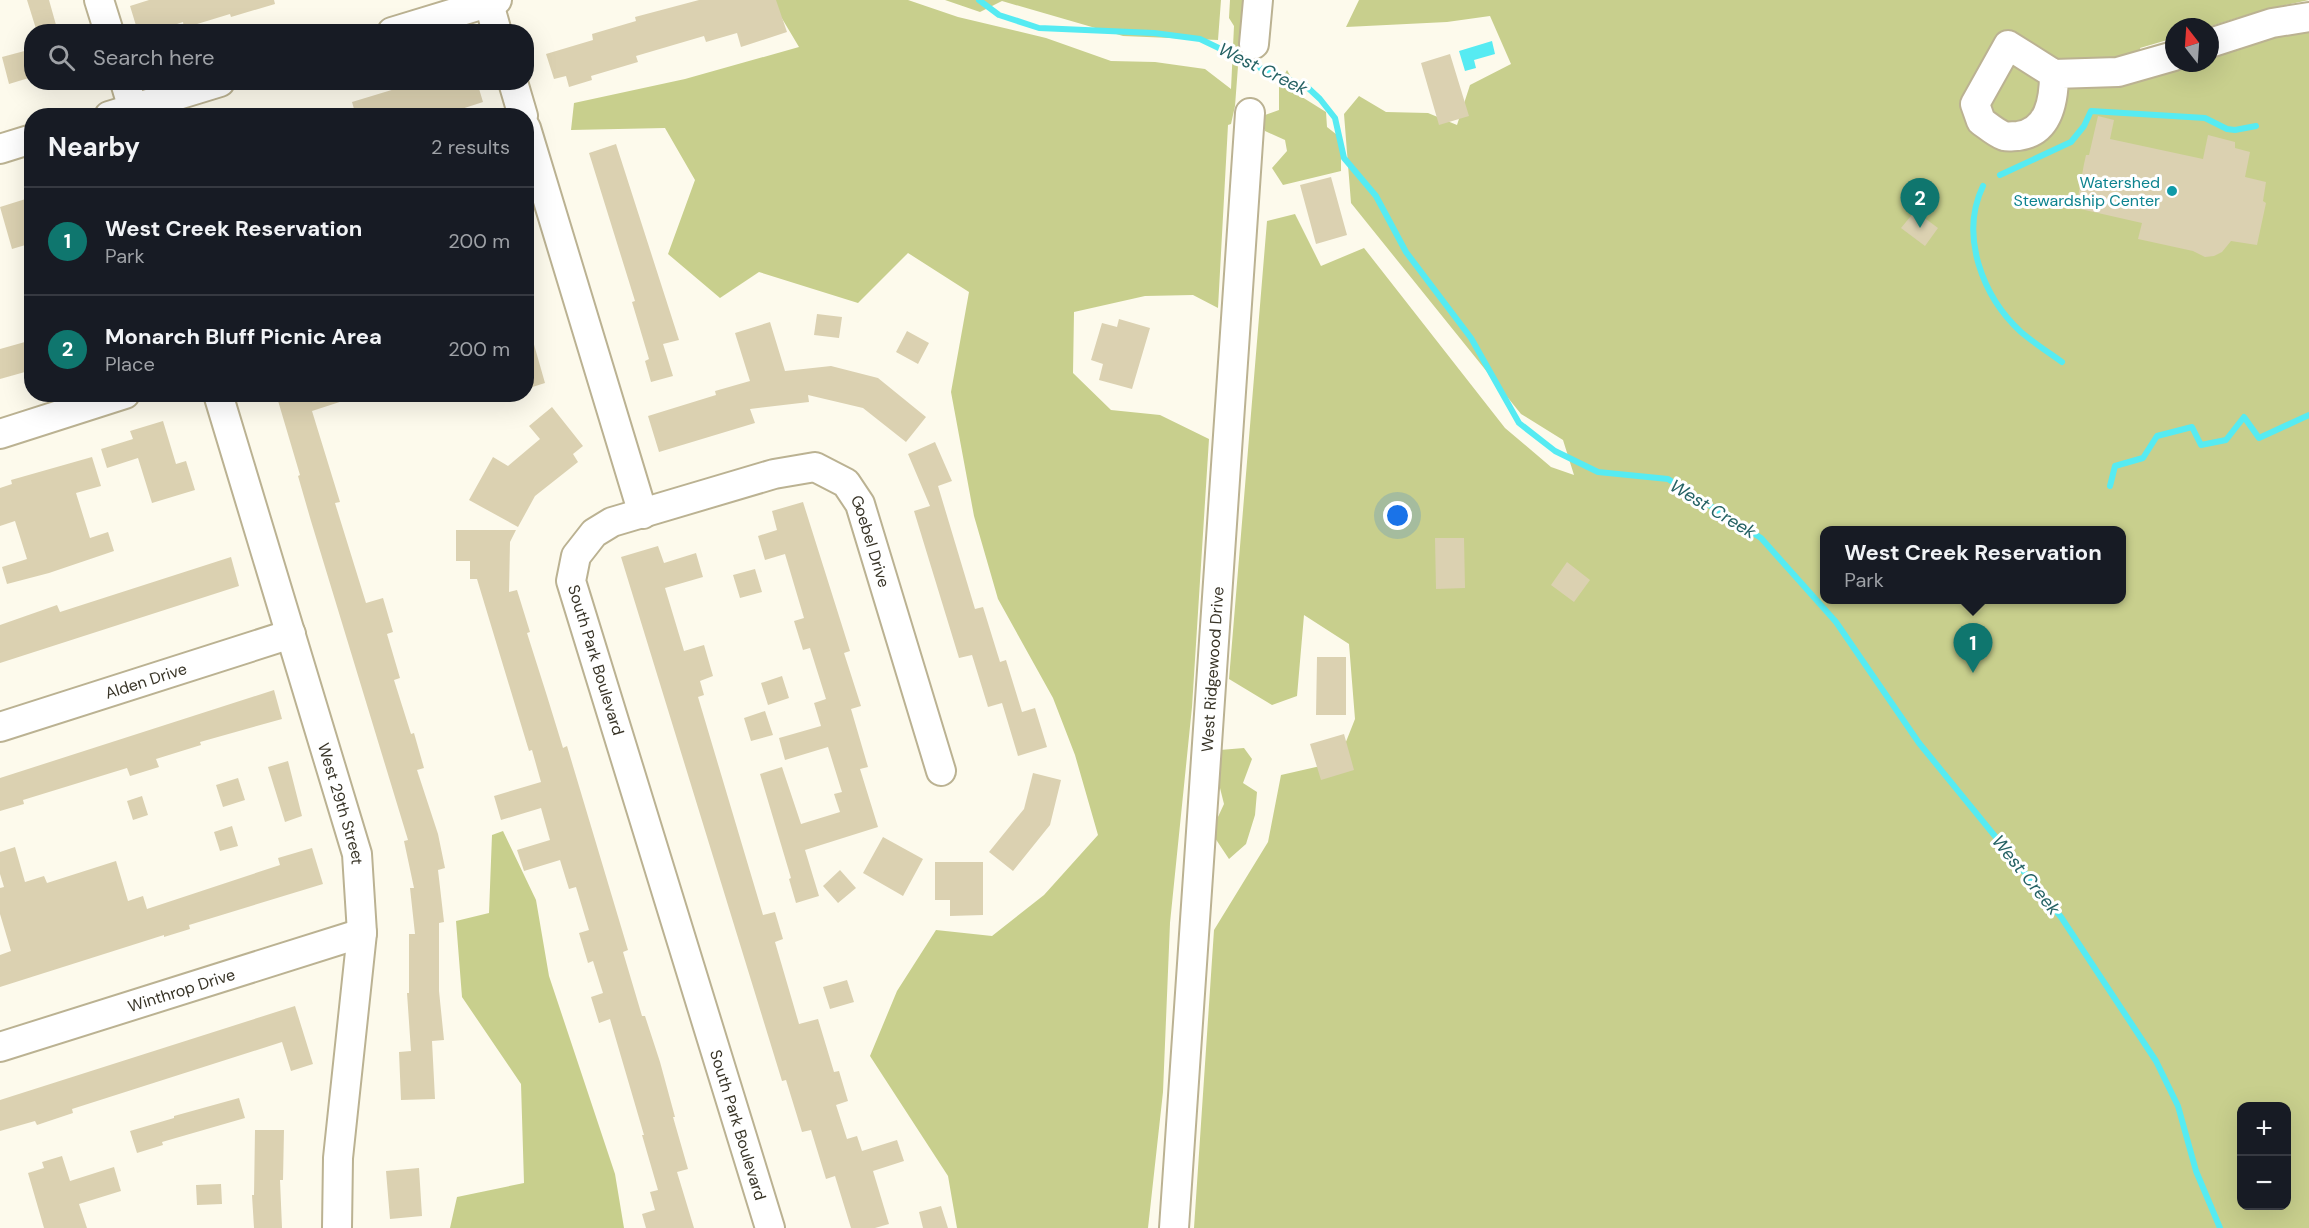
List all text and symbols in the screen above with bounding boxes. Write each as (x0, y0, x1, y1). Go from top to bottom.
north arrow (2165, 18, 2219, 72)
search box (24, 24, 534, 90)
water label: West Creek (1214, 37, 1312, 101)
icon: search (45, 41, 78, 74)
text: Search here (93, 43, 214, 72)
text: Nearby (48, 130, 140, 164)
text: 2 results (431, 134, 510, 160)
place label: Watershed Stewardship Center (2013, 172, 2160, 211)
pin: 2 (1900, 178, 1940, 228)
marker: Watershed Stewardship Center (2165, 184, 2179, 198)
text: West Creek Reservation (105, 214, 362, 243)
text: 1 (64, 228, 71, 254)
text: 200 m (448, 228, 510, 254)
text: Park (105, 243, 145, 269)
text: Monarch Bluff Picnic Area (105, 322, 382, 351)
text: 2 (62, 336, 73, 362)
text: 200 m (448, 336, 510, 362)
text: Place (105, 351, 155, 377)
water label: West Creek (1665, 474, 1761, 545)
street label: Goebel Drive (846, 491, 895, 590)
your location (1383, 501, 1412, 530)
popup (1820, 526, 2126, 604)
text: West Creek Reservation (1844, 538, 2102, 567)
text: Park (1844, 567, 1884, 593)
street label: South Park Boulevard (563, 582, 629, 738)
street label: West Ridgewood Drive (1196, 586, 1228, 753)
pin: 1 (1954, 624, 1992, 673)
street label: Alden Drive (102, 658, 189, 703)
street label: West 29th Street (313, 740, 368, 865)
water label: West Creek (1986, 830, 2066, 921)
street label: Winthrop Drive (125, 963, 237, 1017)
street label: South Park Boulevard (705, 1047, 771, 1203)
map controls (2237, 1102, 2291, 1210)
button: + (2237, 1102, 2291, 1156)
button: − (2237, 1156, 2291, 1210)

